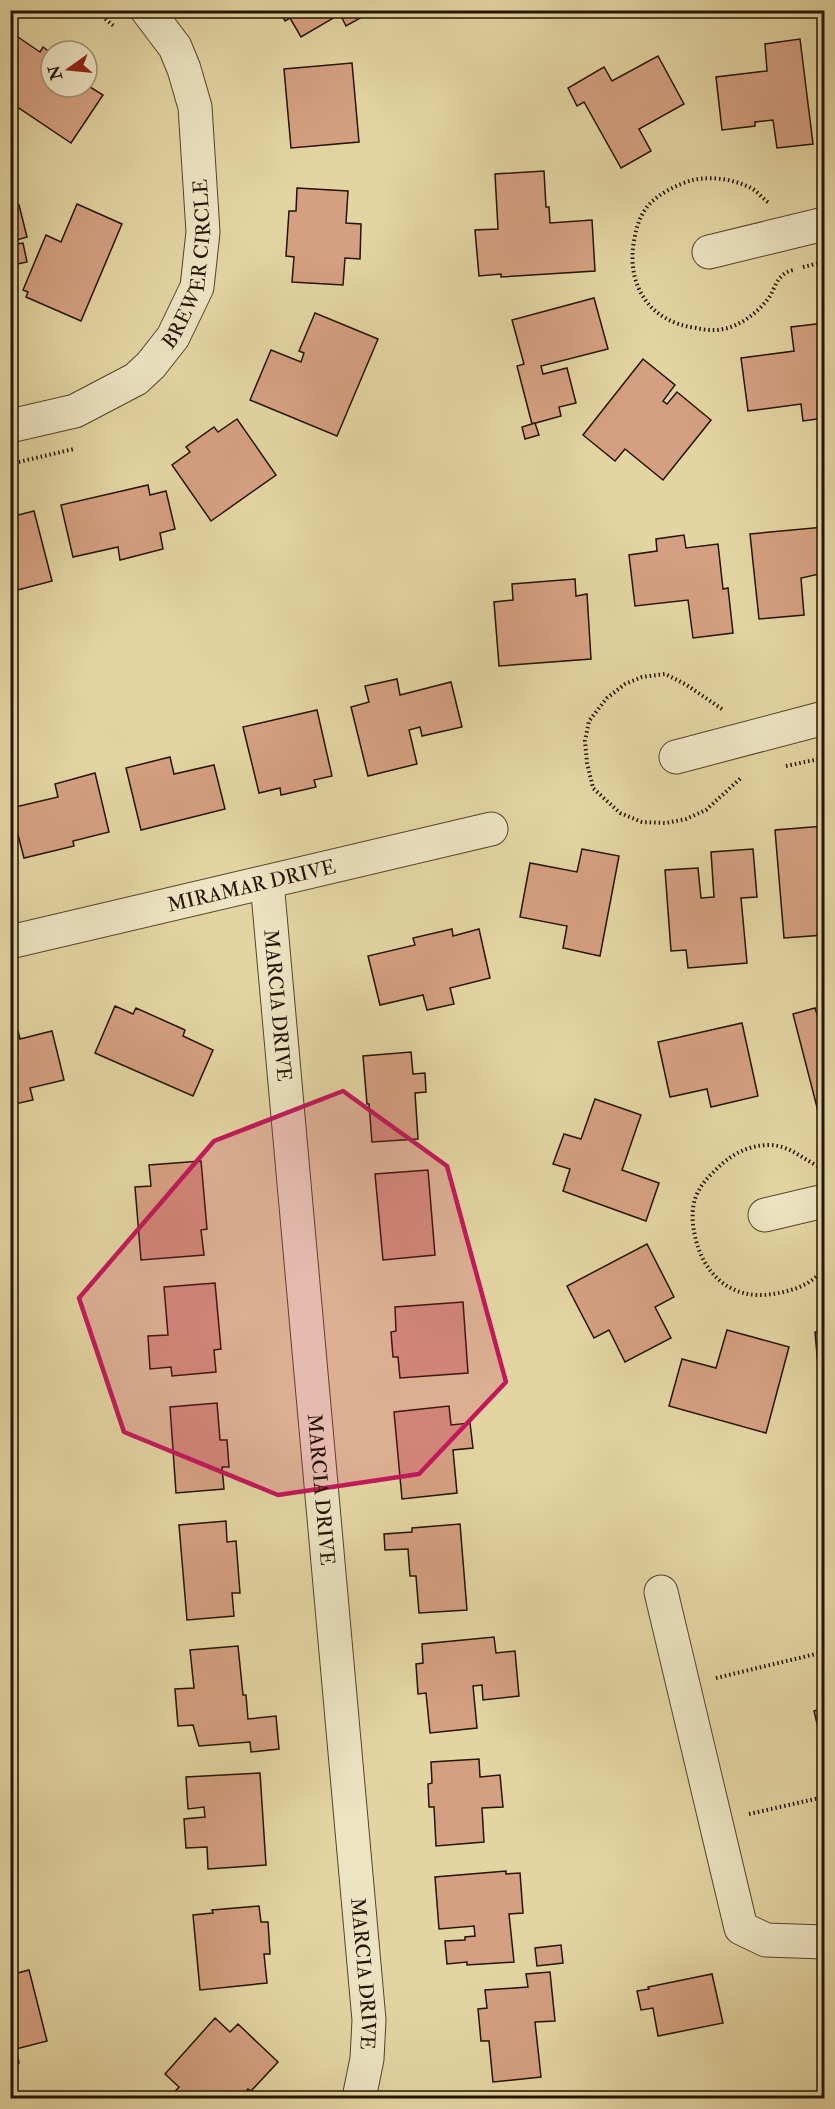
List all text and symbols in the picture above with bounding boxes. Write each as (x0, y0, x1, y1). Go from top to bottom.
north arrow (39, 39, 99, 99)
text: N (44, 62, 67, 83)
street label: BREWER CIRCLE (157, 178, 216, 354)
street label: MIRAMAR DRIVE (165, 854, 338, 918)
street label: MARCIA DRIVE (258, 928, 297, 1083)
street label: MARCIA DRIVE (302, 1412, 340, 1567)
street label: MARCIA DRIVE (345, 1897, 381, 2050)

